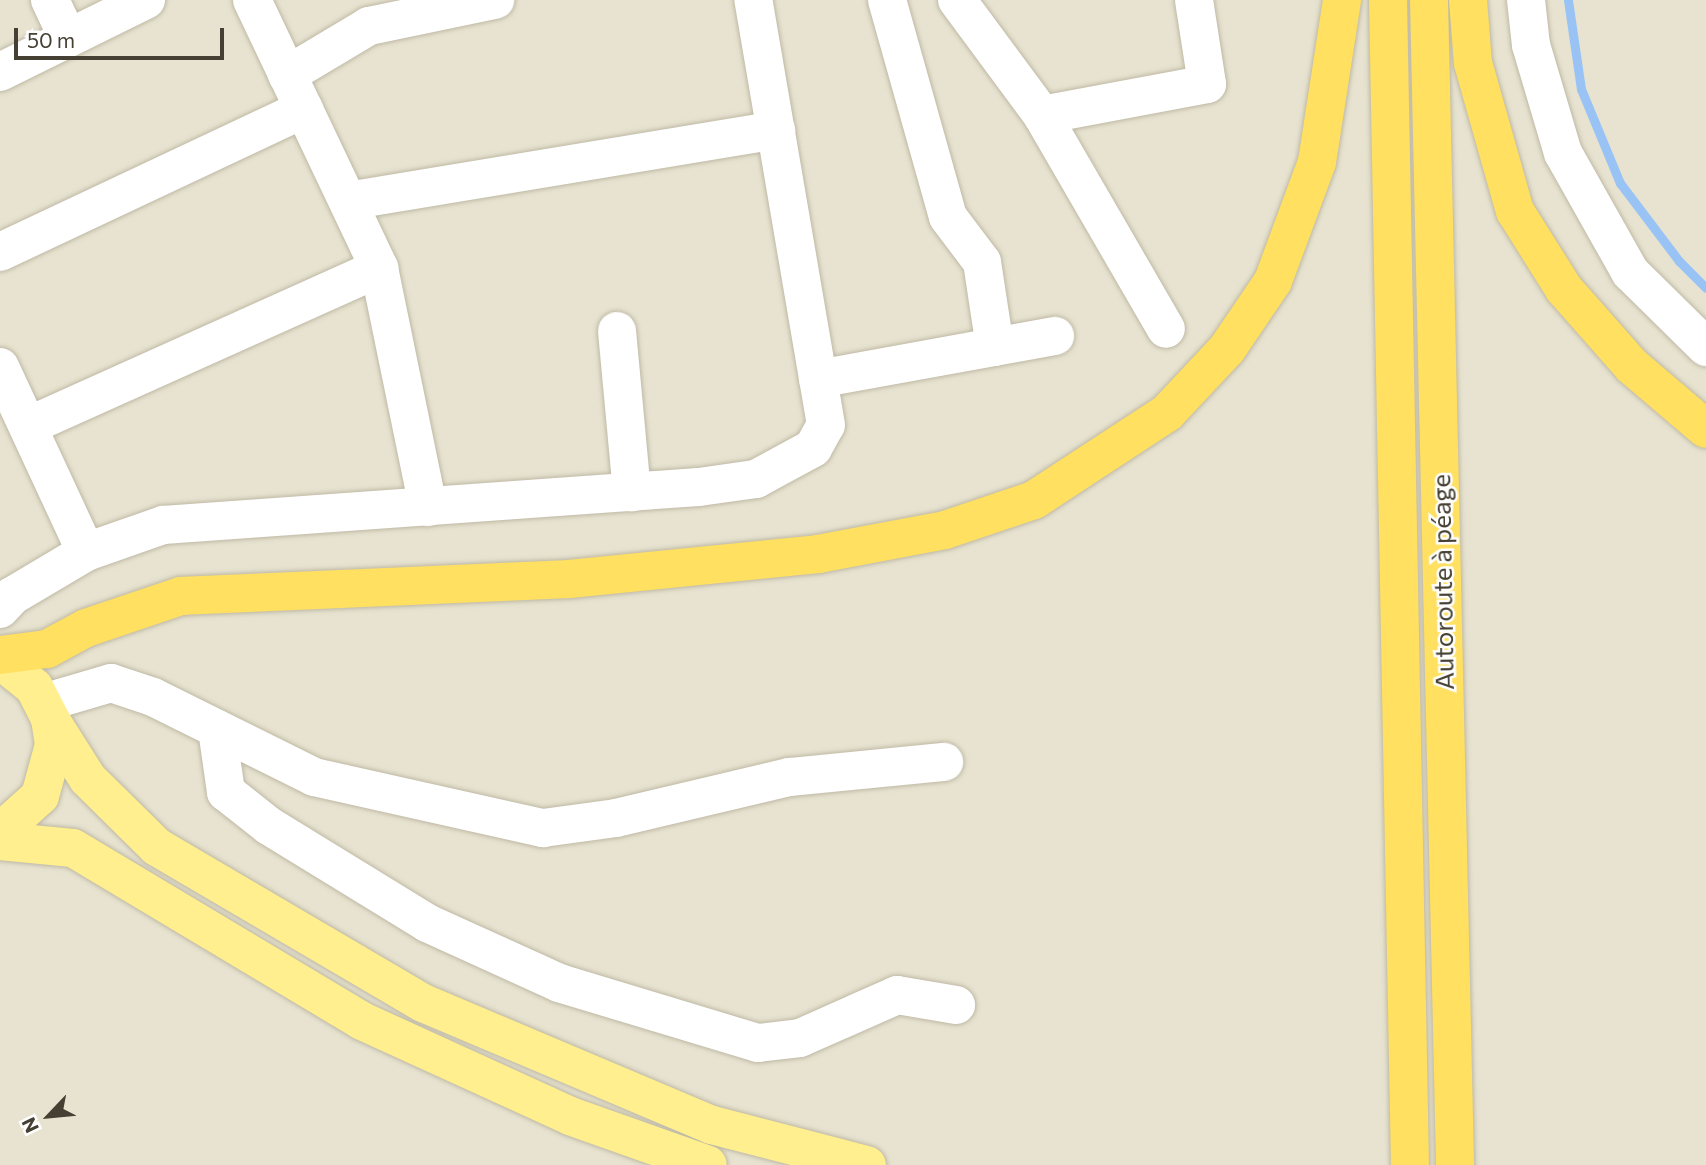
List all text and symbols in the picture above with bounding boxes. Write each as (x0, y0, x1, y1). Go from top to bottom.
scale bar (18, 14, 228, 58)
text: 50 m (27, 27, 75, 52)
street label: Autoroute à péage (1425, 474, 1459, 690)
north arrow (14, 1081, 84, 1151)
text: N (16, 1114, 43, 1137)

